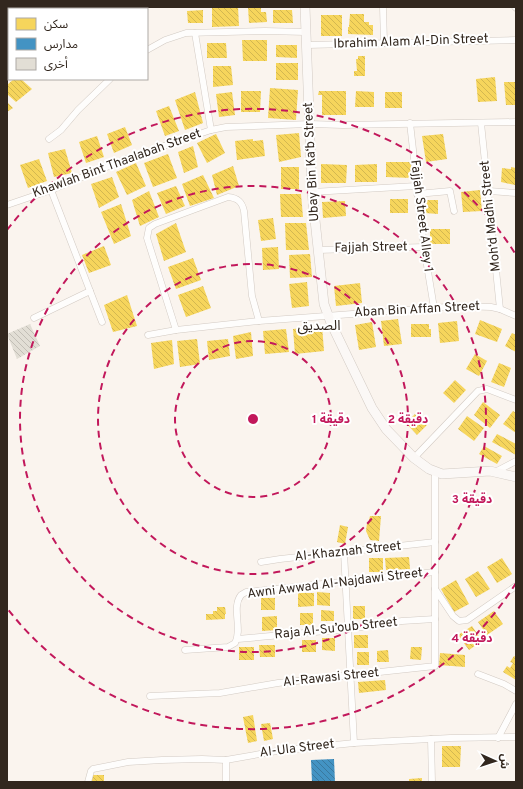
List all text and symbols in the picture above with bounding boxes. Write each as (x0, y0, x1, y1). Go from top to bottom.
legend (8, 8, 148, 80)
text: سكن (44, 17, 68, 33)
street label: Ibrahim Alam Al-Din Street (333, 31, 489, 53)
text: مدارس (44, 37, 78, 53)
text: أخرى (44, 56, 68, 73)
street label: Ubay Bin Ka‘b Street (301, 102, 323, 222)
street label: Khawlah Bint Thaalabah Street (30, 126, 204, 202)
street label: Fajjah Street Alley 1 (406, 159, 436, 273)
street label: Moh‘d Madhi Street (477, 160, 505, 272)
street label: Fajjah Street (334, 239, 408, 257)
street label: Aban Bin Affan Street (354, 299, 480, 321)
district label: الصديق (297, 318, 341, 335)
centre of rings (246, 412, 260, 426)
text: 1 دقيقة (312, 412, 350, 428)
text: 2 دقيقة (388, 412, 428, 428)
text: 3 دقيقة (452, 492, 492, 508)
street label: Al-Khaznah Street (294, 538, 402, 566)
street label: Awni Awwad Al-Najdawi Street (246, 565, 424, 603)
street label: Raja Al-Su’oub Street (274, 615, 398, 643)
text: 4 دقيقة (452, 631, 492, 647)
street label: Al-Rawasi Street (282, 665, 380, 691)
street label: Al-Ula Street (259, 736, 336, 762)
north arrow (475, 741, 515, 781)
text: ش (497, 754, 511, 769)

